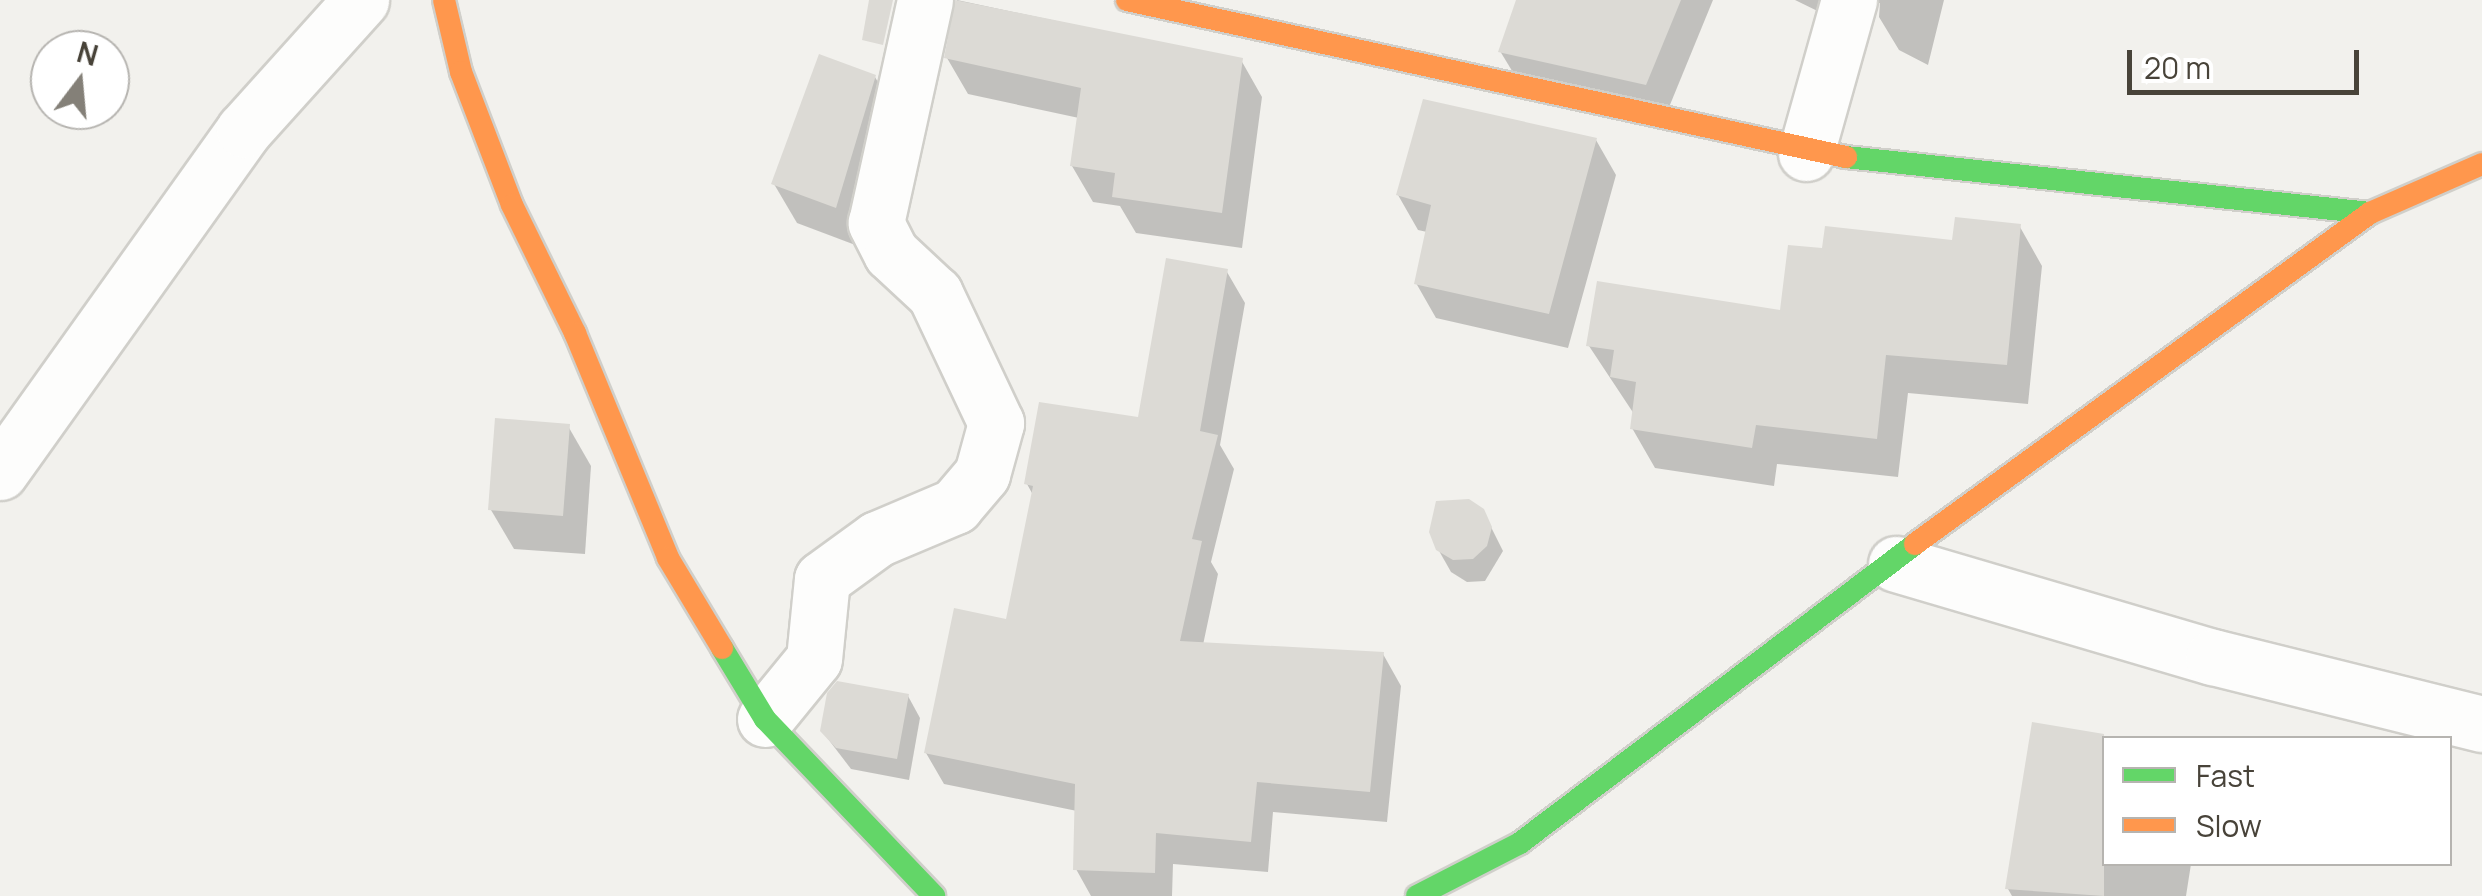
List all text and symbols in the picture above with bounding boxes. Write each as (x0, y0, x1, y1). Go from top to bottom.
north arrow (30, 30, 130, 130)
scale bar (2132, 30, 2364, 92)
text: N (73, 32, 103, 74)
text: 20 m (2144, 47, 2211, 88)
legend (2102, 736, 2452, 866)
text: Fast (2196, 755, 2255, 796)
text: Slow (2196, 805, 2262, 846)

